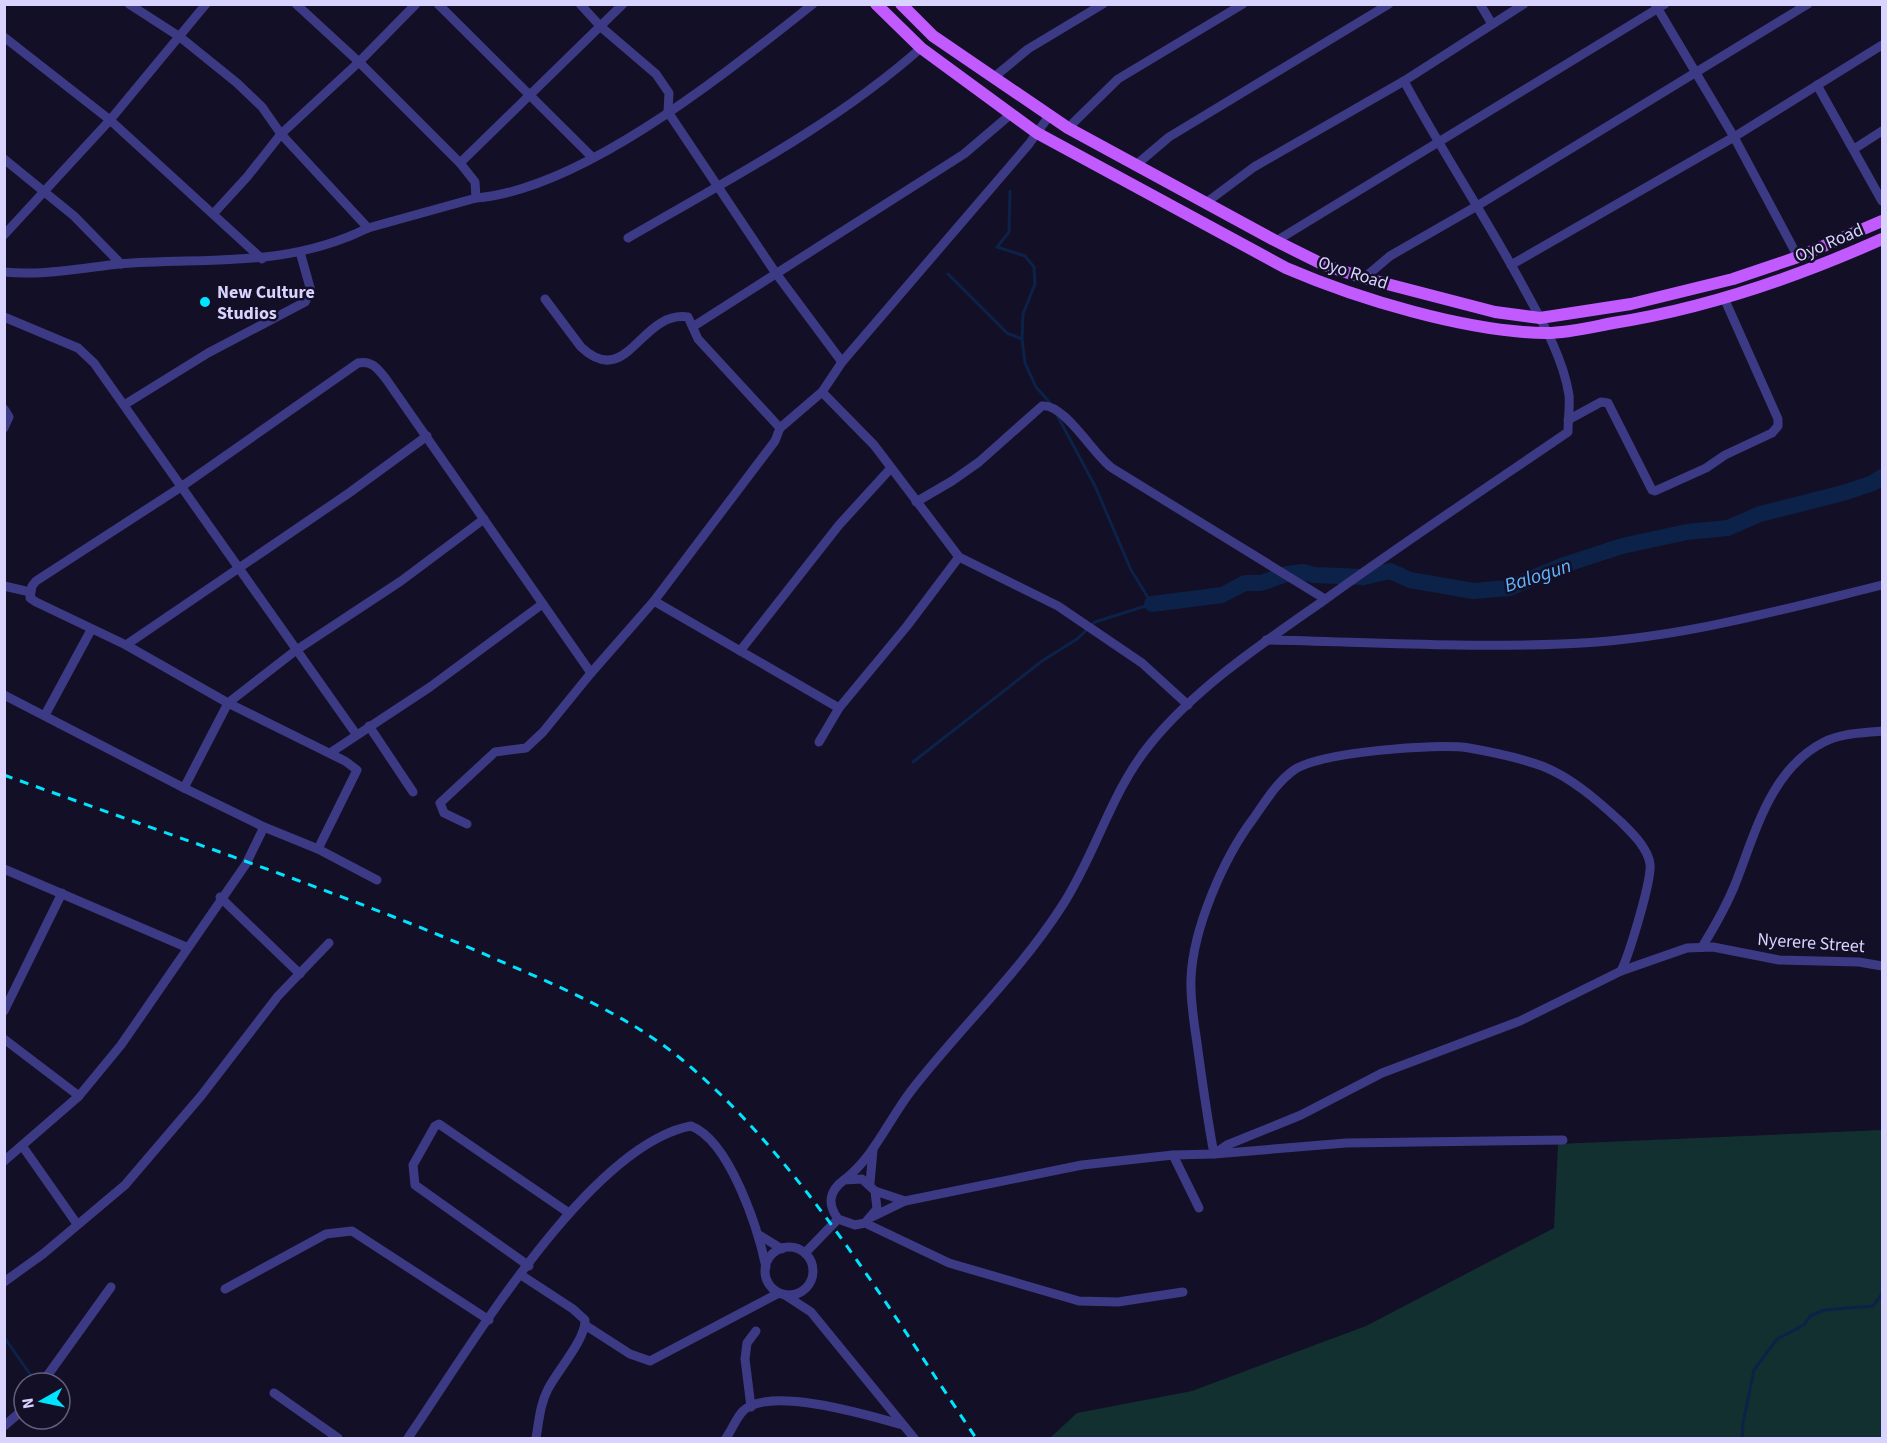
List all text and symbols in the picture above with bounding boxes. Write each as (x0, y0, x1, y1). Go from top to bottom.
street label: Oyo Road (1791, 217, 1867, 269)
street label: Oyo Road (1315, 250, 1391, 296)
place label: New Culture Studios (217, 280, 315, 326)
marker: New Culture Studios (198, 295, 212, 309)
water label: Balogun (1501, 552, 1575, 600)
street label: Nyerere Street (1756, 927, 1866, 959)
north arrow (12, 1371, 72, 1431)
text: N (16, 1396, 40, 1410)

